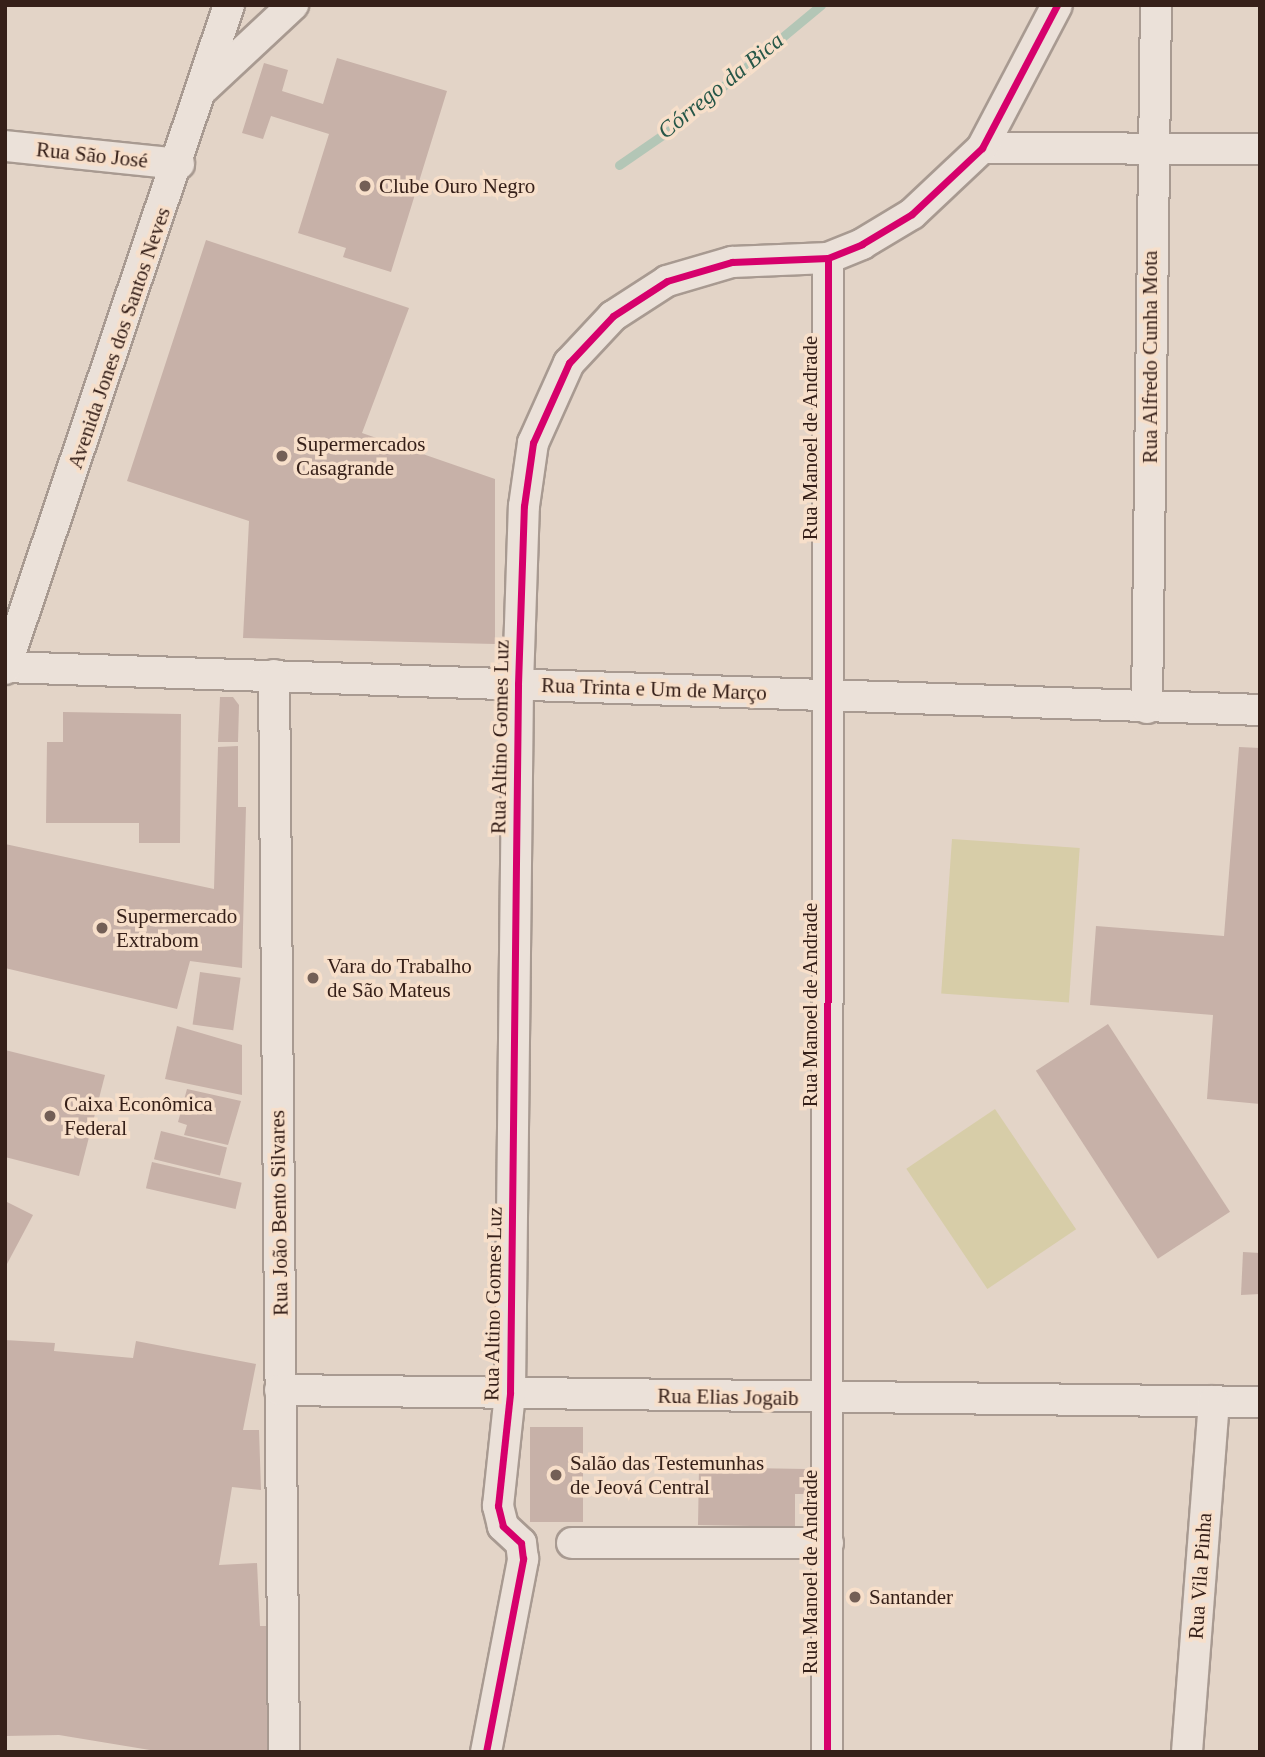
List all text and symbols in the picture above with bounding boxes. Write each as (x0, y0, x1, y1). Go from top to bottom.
water label: Córrego da Bica (653, 27, 789, 145)
street label: Rua São José (35, 137, 149, 173)
place label: Clube Ouro Negro (379, 173, 535, 199)
marker: Clube Ouro Negro (357, 178, 373, 194)
street label: Avenida Jones dos Santos Neves (62, 204, 176, 472)
street label: Rua Alfredo Cunha Mota (1137, 250, 1163, 464)
street label: Rua Manoel de Andrade (797, 335, 823, 541)
place label: Supermercados Casagrande (296, 431, 425, 481)
marker: Supermercados Casagrande (274, 448, 290, 464)
street label: Rua Altino Gomes Luz (486, 639, 514, 835)
street label: Rua Trinta e Um de Março (541, 672, 767, 706)
street label: Rua Manoel de Andrade (797, 902, 823, 1108)
place label: Supermercado Extrabom (116, 903, 237, 953)
marker: Supermercado Extrabom (94, 920, 110, 936)
place label: Vara do Trabalho de São Mateus (327, 953, 472, 1003)
marker: Vara do Trabalho de São Mateus (305, 970, 321, 986)
place label: Caixa Econômica Federal (64, 1091, 213, 1141)
marker: Caixa Econômica Federal (42, 1108, 58, 1124)
street label: Rua João Bento Silvares (265, 1110, 293, 1316)
street label: Rua Altino Gomes Luz (479, 1206, 507, 1402)
street label: Rua Elias Jogaib (657, 1383, 799, 1411)
place label: Salão das Testemunhas de Jeová Central (570, 1450, 764, 1500)
marker: Salão das Testemunhas de Jeová Central (548, 1467, 564, 1483)
street label: Rua Manoel de Andrade (797, 1469, 823, 1675)
street label: Rua Vila Pinha (1183, 1512, 1217, 1640)
place label: Santander (869, 1584, 953, 1610)
marker: Santander (847, 1589, 863, 1605)

